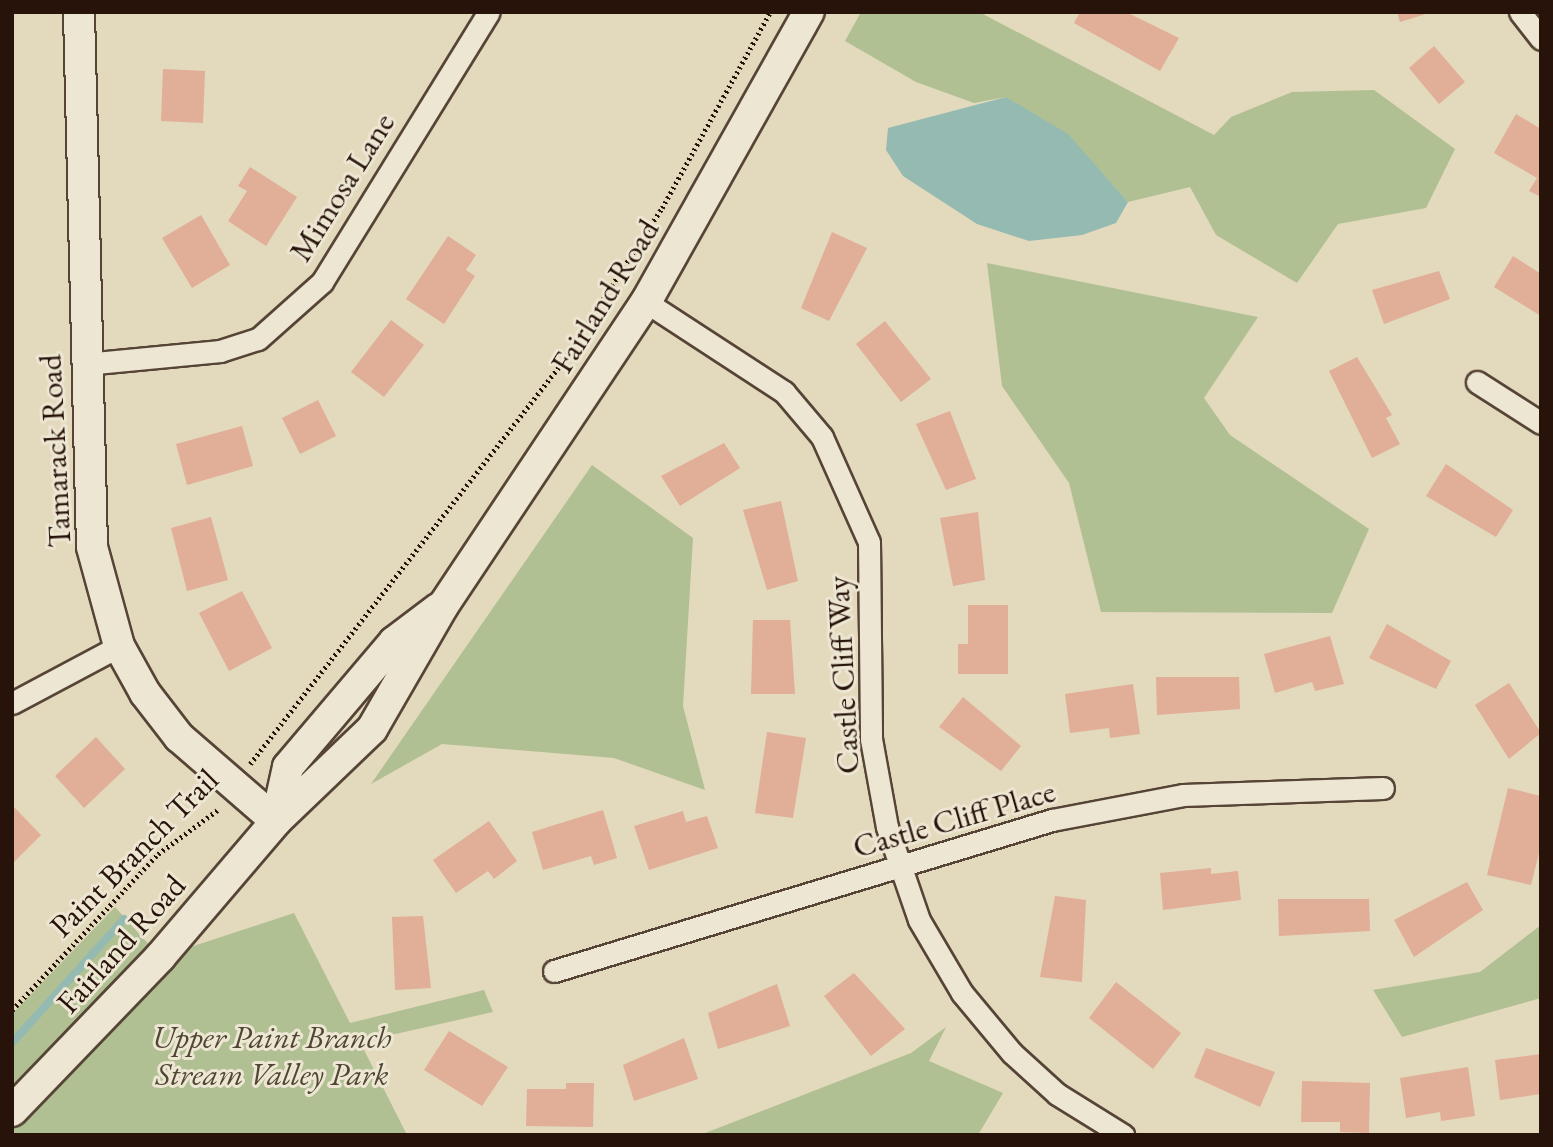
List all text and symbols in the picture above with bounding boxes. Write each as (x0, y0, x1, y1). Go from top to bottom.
street label: Mimosa Lane (281, 106, 403, 268)
street label: Fairland Road (543, 212, 667, 380)
street label: Tamarack Road (31, 353, 79, 549)
street label: Castle Cliff Way (819, 575, 867, 775)
street label: Paint Branch Trail (42, 761, 226, 945)
street label: Castle Cliff Place (849, 772, 1059, 866)
street label: Fairland Road (49, 867, 193, 1021)
park label: Upper Paint Branch Stream Valley Park (152, 1019, 392, 1094)

